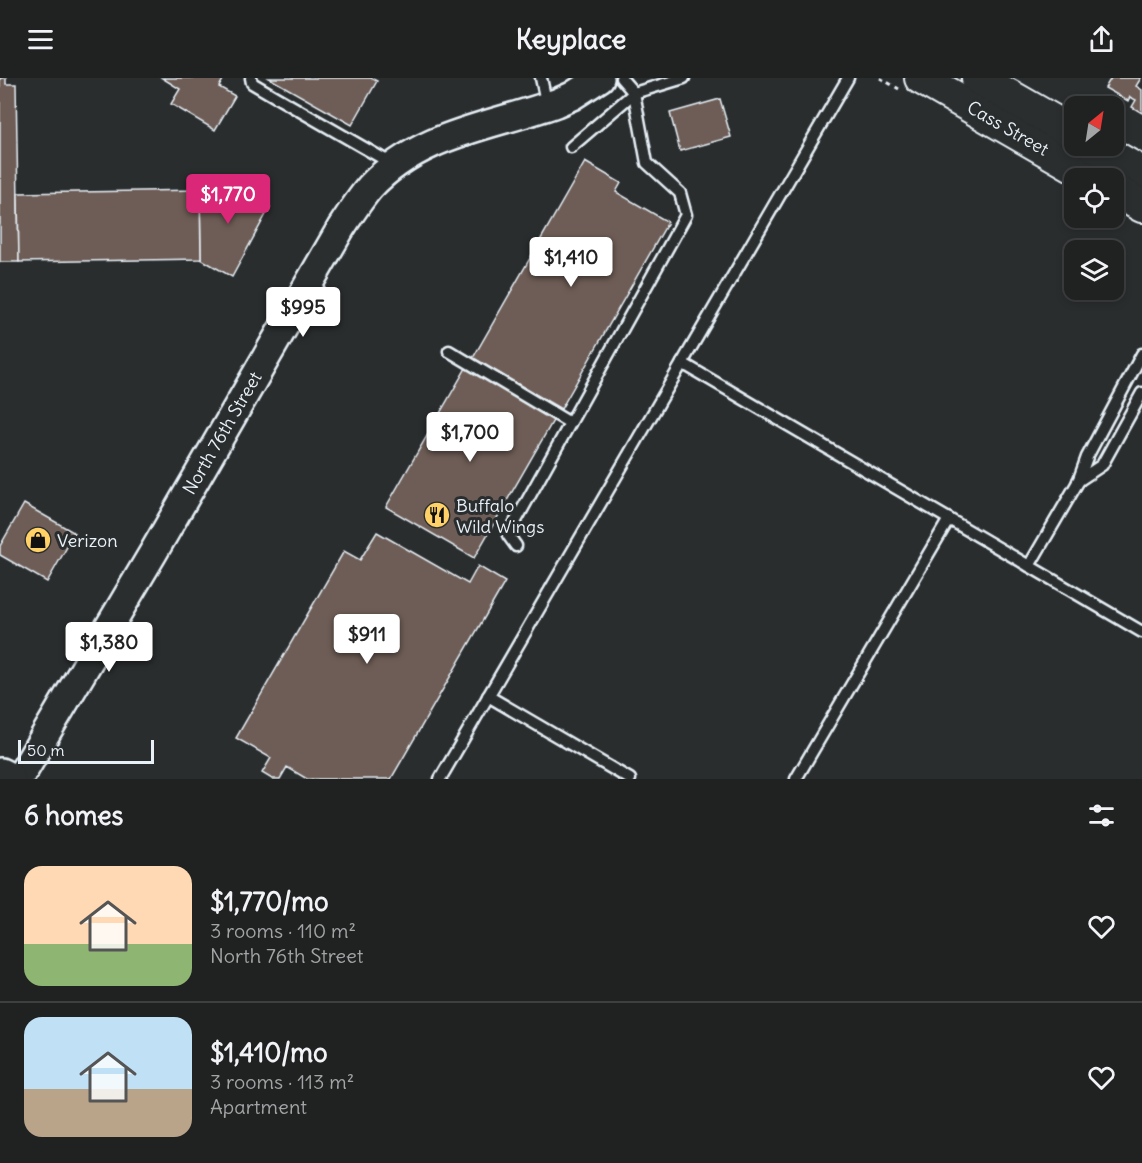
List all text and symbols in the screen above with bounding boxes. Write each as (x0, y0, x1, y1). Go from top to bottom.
text: Keyplace (516, 22, 626, 56)
icon: menu (24, 23, 57, 56)
icon: share (1085, 23, 1118, 56)
street label: Cass Street (963, 95, 1053, 161)
north arrow (1064, 96, 1124, 156)
map controls (1064, 96, 1124, 300)
button: locate (1064, 168, 1124, 228)
pin: $1,770 (179, 174, 277, 225)
text: $1,770 (200, 181, 256, 206)
pin: $1,410 (522, 237, 620, 288)
button: layers (1064, 240, 1124, 300)
text: $1,410 (544, 244, 598, 269)
pin: $995 (267, 287, 339, 338)
text: $995 (280, 294, 326, 319)
street label: North 76th Street (177, 367, 267, 499)
pin: $1,700 (421, 412, 519, 463)
text: $1,700 (441, 419, 500, 444)
place label: Buffalo Wild Wings (456, 494, 544, 538)
restaurant icon: Buffalo Wild Wings (422, 500, 452, 530)
shop icon: Verizon (23, 525, 53, 555)
place label: Verizon (57, 529, 118, 552)
pin: $911 (331, 614, 403, 665)
text: $911 (348, 621, 386, 646)
pin: $1,380 (60, 622, 158, 673)
text: $1,380 (80, 629, 138, 654)
scale bar (18, 737, 154, 764)
text: 50 m (27, 740, 65, 760)
text: 6 homes (24, 799, 123, 832)
icon: filters (1085, 799, 1118, 832)
text: $1,770/mo (210, 885, 329, 918)
icon: home (72, 890, 144, 962)
icon: heart (1085, 910, 1118, 943)
text: 3 rooms · 110 m² (210, 918, 356, 943)
text: North 76th Street (210, 943, 364, 968)
text: $1,410/mo (210, 1036, 328, 1069)
icon: home (72, 1041, 144, 1113)
icon: heart (1085, 1061, 1118, 1094)
text: 3 rooms · 113 m² (210, 1069, 354, 1094)
text: Apartment (210, 1094, 307, 1119)

